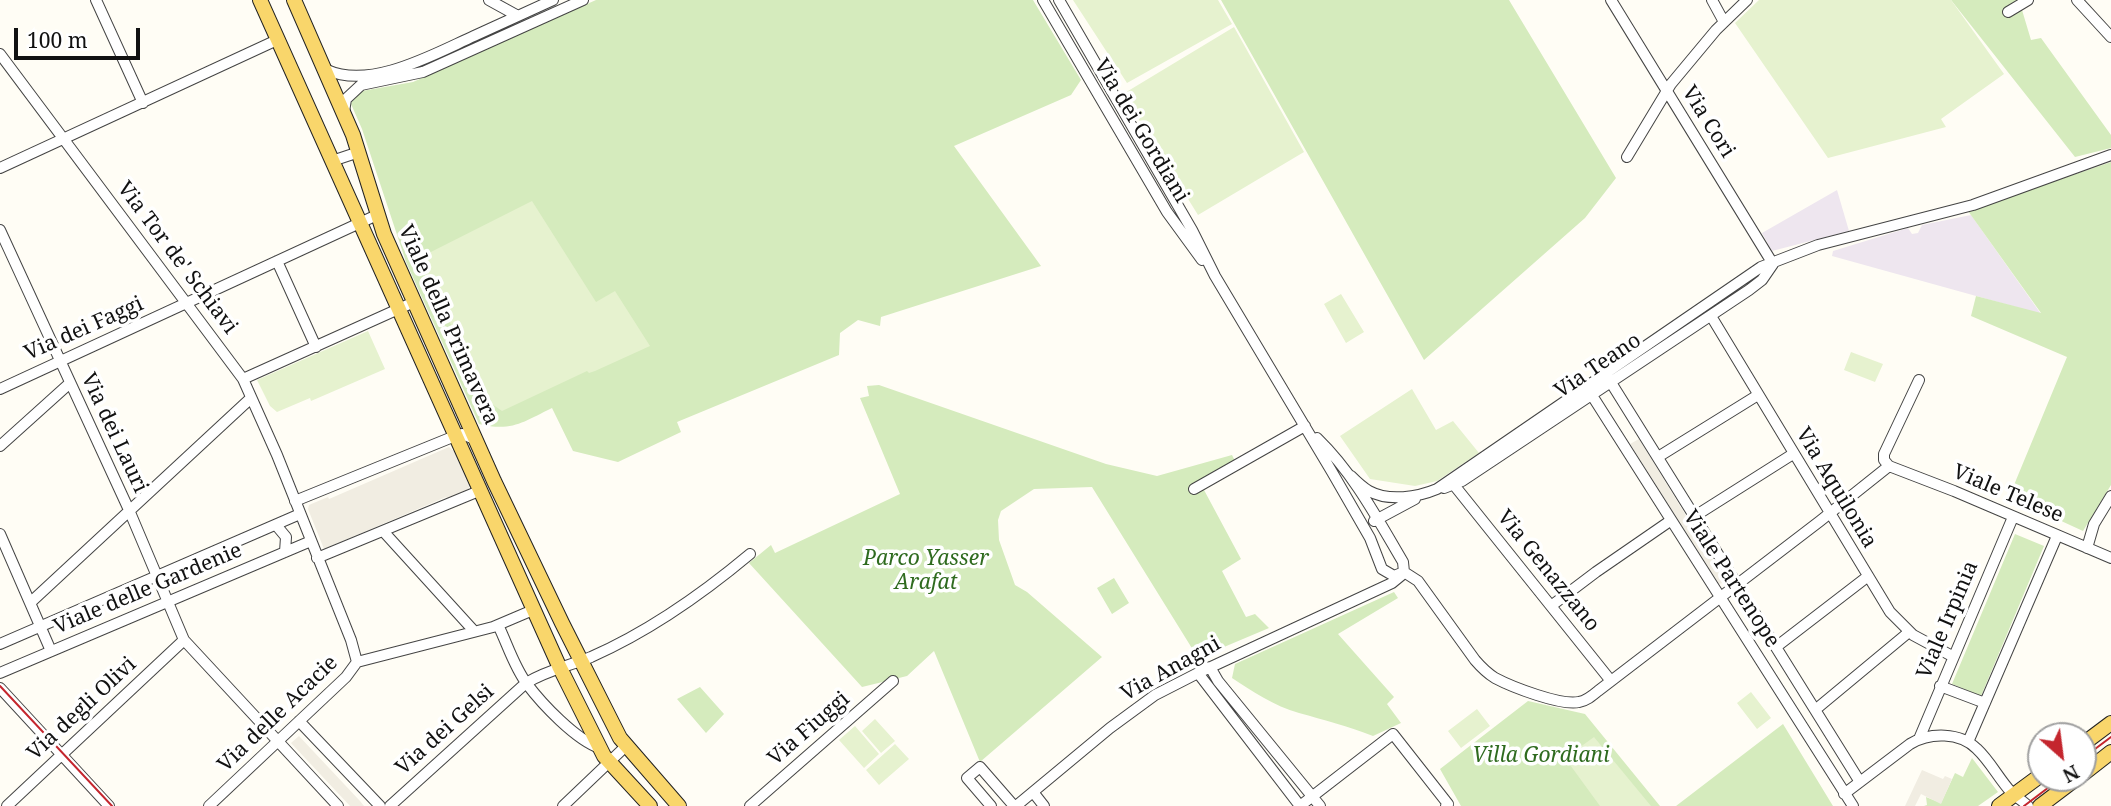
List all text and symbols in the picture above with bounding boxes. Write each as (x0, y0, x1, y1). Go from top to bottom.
scale bar (18, 14, 144, 58)
text: 100 m (27, 26, 88, 54)
street label: Via dei Gordiani (1088, 55, 1194, 207)
street label: Via Cori (1676, 81, 1740, 163)
street label: Via Tor de' Schiavi (112, 177, 242, 339)
street label: Viale della Primavera (393, 221, 503, 429)
street label: Via dei Faggi (21, 292, 147, 366)
street label: Via Teano (1550, 328, 1646, 404)
street label: Via dei Lauri (75, 369, 153, 497)
street label: Via Aquilonia (1790, 423, 1882, 553)
street label: Viale Telese (1949, 459, 2067, 529)
street label: Via Genazzano (1491, 505, 1605, 637)
street label: Viale Partenope (1677, 506, 1785, 652)
street label: Viale delle Gardenie (50, 538, 246, 640)
park label: Parco Yasser Arafat (863, 546, 989, 596)
street label: Viale Irpinia (1912, 557, 1984, 683)
street label: Via Anagni (1117, 631, 1225, 707)
street label: Via delle Acacie (213, 650, 343, 778)
street label: Via degli Olivi (22, 652, 142, 766)
street label: Via dei Gelsi (391, 679, 499, 781)
street label: Via Fiuggi (763, 687, 855, 771)
north arrow (2027, 722, 2097, 792)
park label: Villa Gordiani (1472, 743, 1610, 769)
text: N (2058, 759, 2084, 789)

